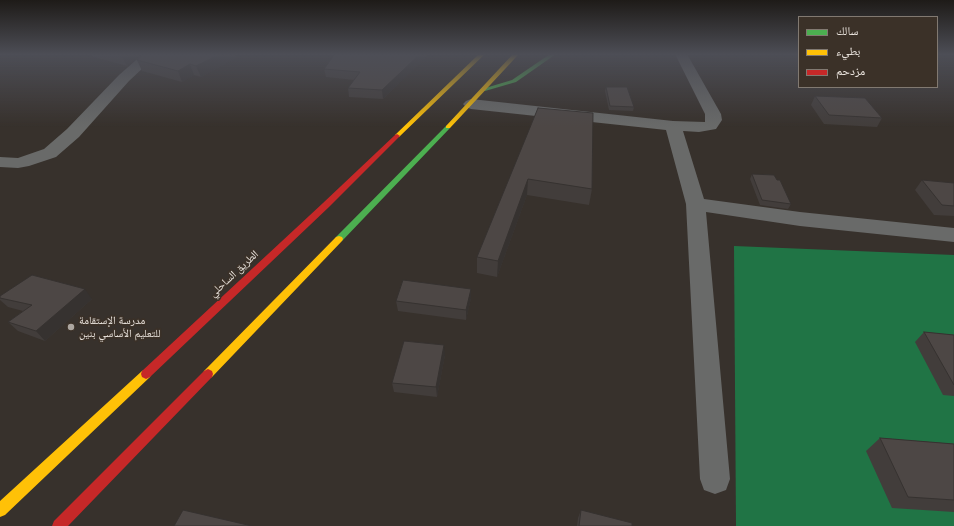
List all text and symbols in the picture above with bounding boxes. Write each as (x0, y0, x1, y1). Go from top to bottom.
legend (798, 16, 938, 88)
text: سالك (836, 24, 858, 38)
text: بطيء (836, 44, 860, 58)
text: مزدحم (836, 64, 865, 78)
street label: الطريق الساحلي (207, 248, 261, 300)
place label: مدرسة اﻹستقامة للتعليم اﻷساسي بنين (79, 314, 161, 340)
marker: مدرسة اﻹستقامة للتعليم اﻷساسي بنين (66, 322, 76, 332)

